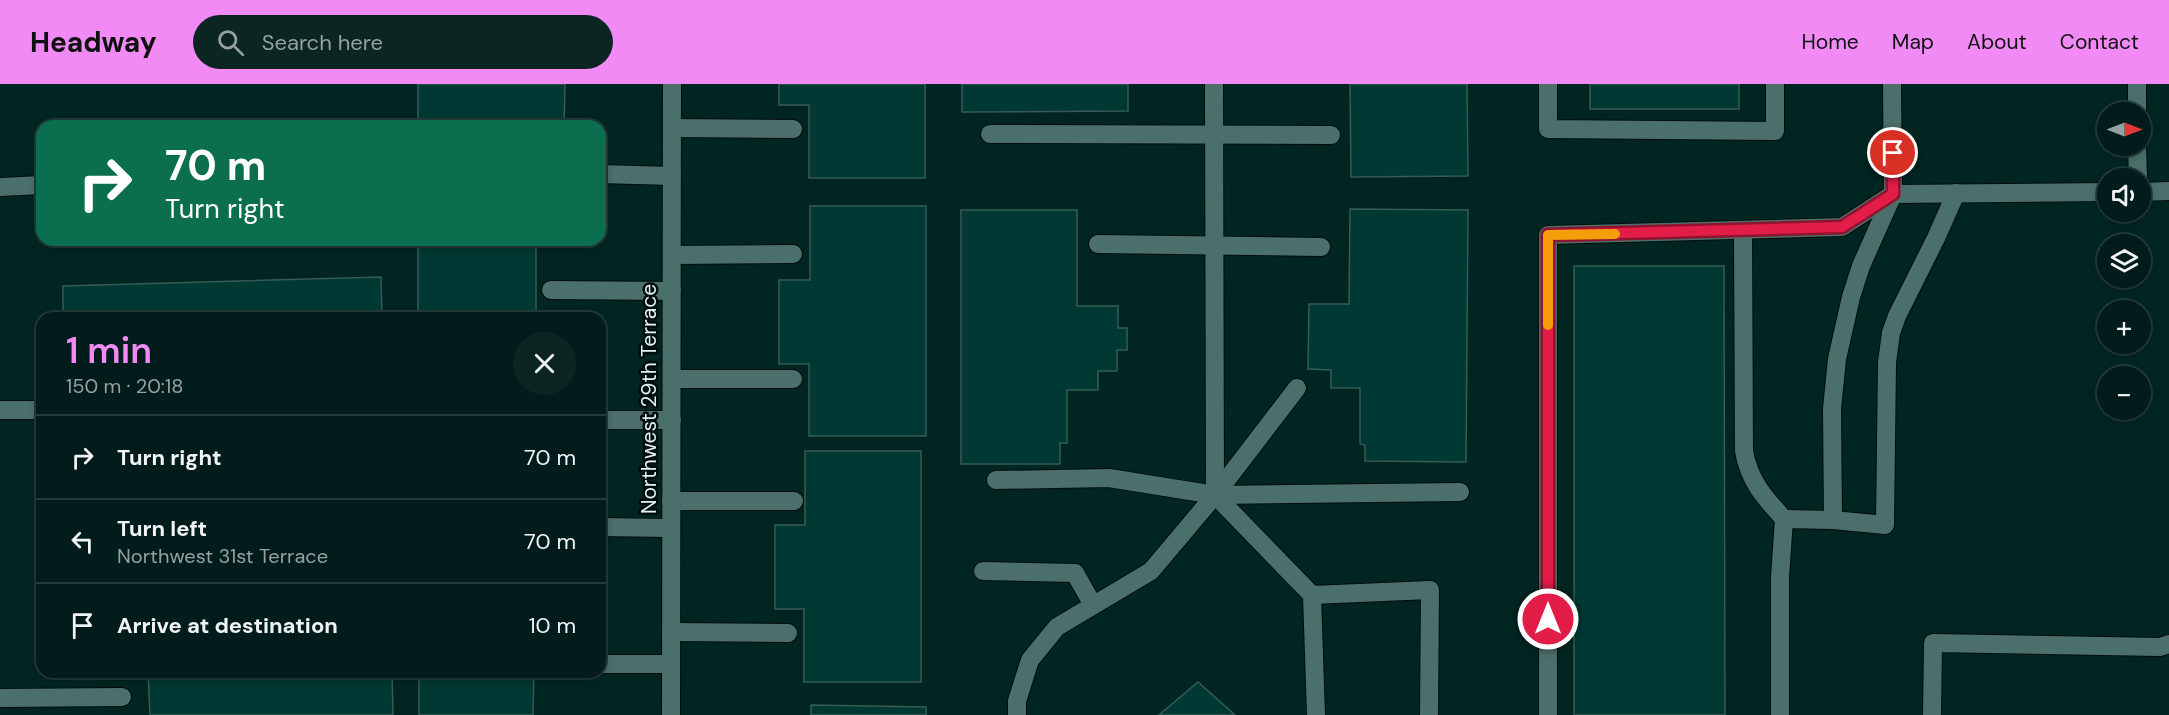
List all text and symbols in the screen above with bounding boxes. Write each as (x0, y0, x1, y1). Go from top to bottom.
search box (193, 15, 613, 69)
text: Headway (30, 24, 157, 61)
icon: search (214, 26, 247, 59)
text: Search here (262, 28, 383, 57)
text: Home (1801, 28, 1859, 56)
text: Map (1892, 28, 1934, 56)
text: About (1967, 28, 2027, 56)
text: Contact (2060, 28, 2139, 56)
north arrow (2097, 102, 2151, 156)
map controls (2097, 102, 2151, 420)
pin (1867, 127, 1918, 178)
icon: arrive (1876, 136, 1909, 169)
text: 70 m (165, 138, 266, 193)
icon: right (66, 144, 144, 222)
button: sound (2097, 168, 2151, 222)
text: Turn right (165, 191, 285, 226)
button: layers (2097, 234, 2151, 288)
street label: Northwest 29th Terrace (635, 284, 663, 514)
button: + (2097, 300, 2151, 354)
text: 1 min (66, 327, 152, 374)
button: close (513, 332, 576, 395)
button: − (2097, 366, 2151, 420)
text: 150 m · 20:18 (66, 373, 183, 399)
icon: right (66, 441, 99, 474)
text: Turn right (117, 443, 222, 472)
text: 70 m (524, 443, 576, 472)
text: Turn left (117, 514, 207, 543)
icon: left (66, 525, 99, 558)
text: 70 m (524, 527, 576, 556)
text: Northwest 31st Terrace (117, 543, 328, 569)
position arrow (1516, 587, 1580, 651)
icon: arrive (66, 609, 99, 642)
text: Arrive at destination (117, 611, 338, 640)
text: 10 m (529, 611, 576, 640)

